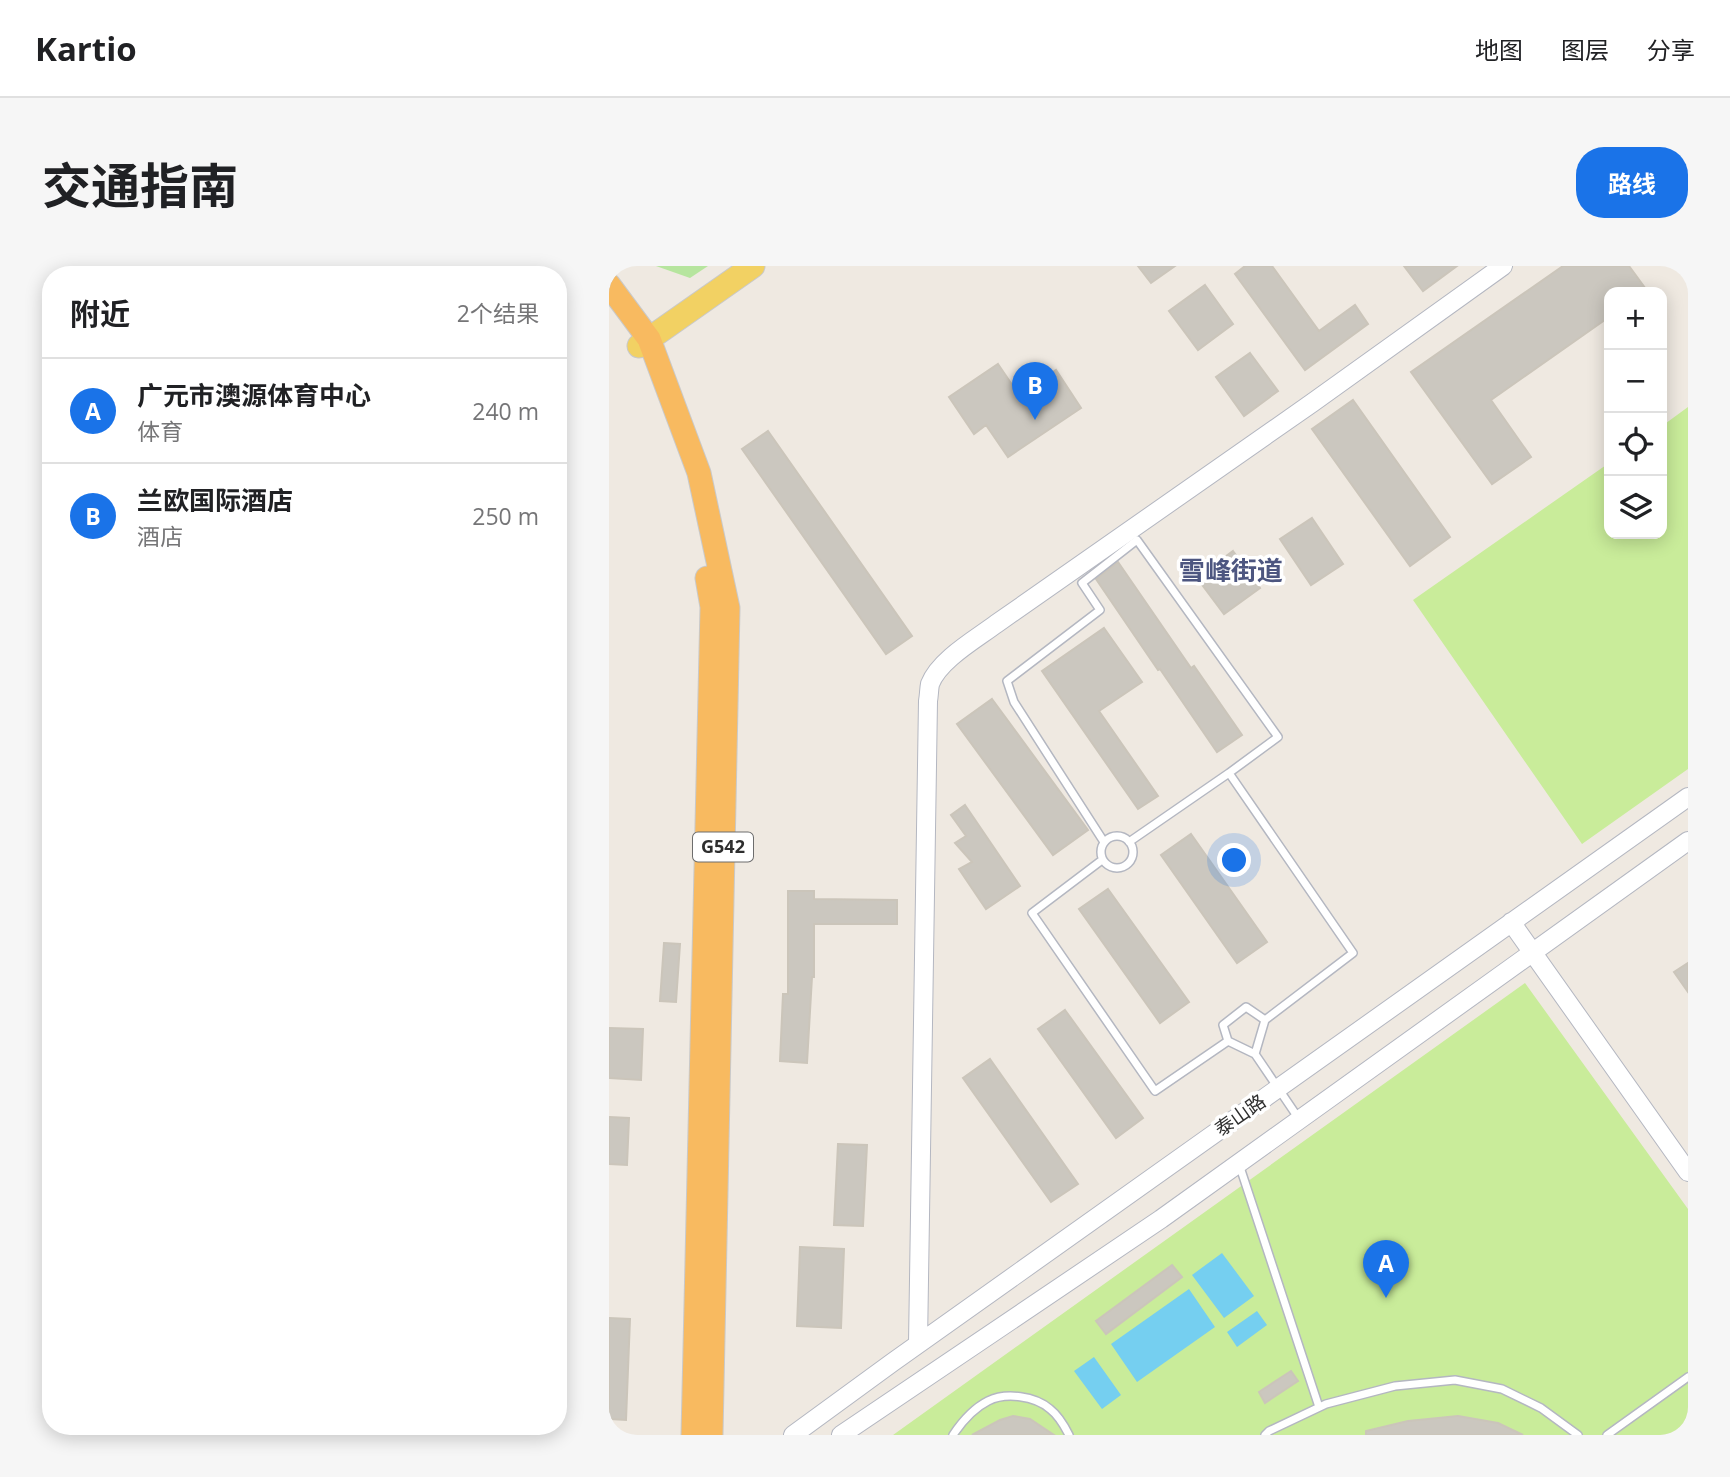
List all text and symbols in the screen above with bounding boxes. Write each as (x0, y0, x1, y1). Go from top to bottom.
text: Kartio (35, 26, 137, 71)
text: 地图 (1475, 33, 1523, 66)
text: 图层 (1561, 33, 1609, 66)
text: 分享 (1647, 33, 1695, 66)
button: 路线 (1576, 147, 1688, 218)
text: 交通指南 (42, 152, 238, 218)
map controls (1604, 287, 1667, 539)
button: + (1604, 287, 1667, 350)
text: 附近 (70, 293, 130, 334)
text: 2个结果 (457, 297, 539, 329)
button: − (1604, 350, 1667, 413)
pin: B (1012, 362, 1058, 420)
text: 广元市澳源体育中心 (137, 377, 371, 413)
text: A (85, 395, 101, 427)
text: 240 m (472, 395, 539, 427)
button: locate (1604, 413, 1667, 476)
text: 体育 (137, 415, 183, 447)
button: layers (1604, 476, 1667, 539)
text: 兰欧国际酒店 (137, 482, 293, 518)
text: B (85, 500, 101, 532)
text: 250 m (472, 500, 539, 532)
text: 酒店 (137, 520, 183, 552)
district label: 雪峰街道 (1179, 552, 1283, 588)
road number: G542 (693, 832, 753, 862)
your location (1217, 843, 1251, 877)
street label: 泰山路 (1209, 1088, 1271, 1142)
pin: A (1363, 1240, 1409, 1298)

